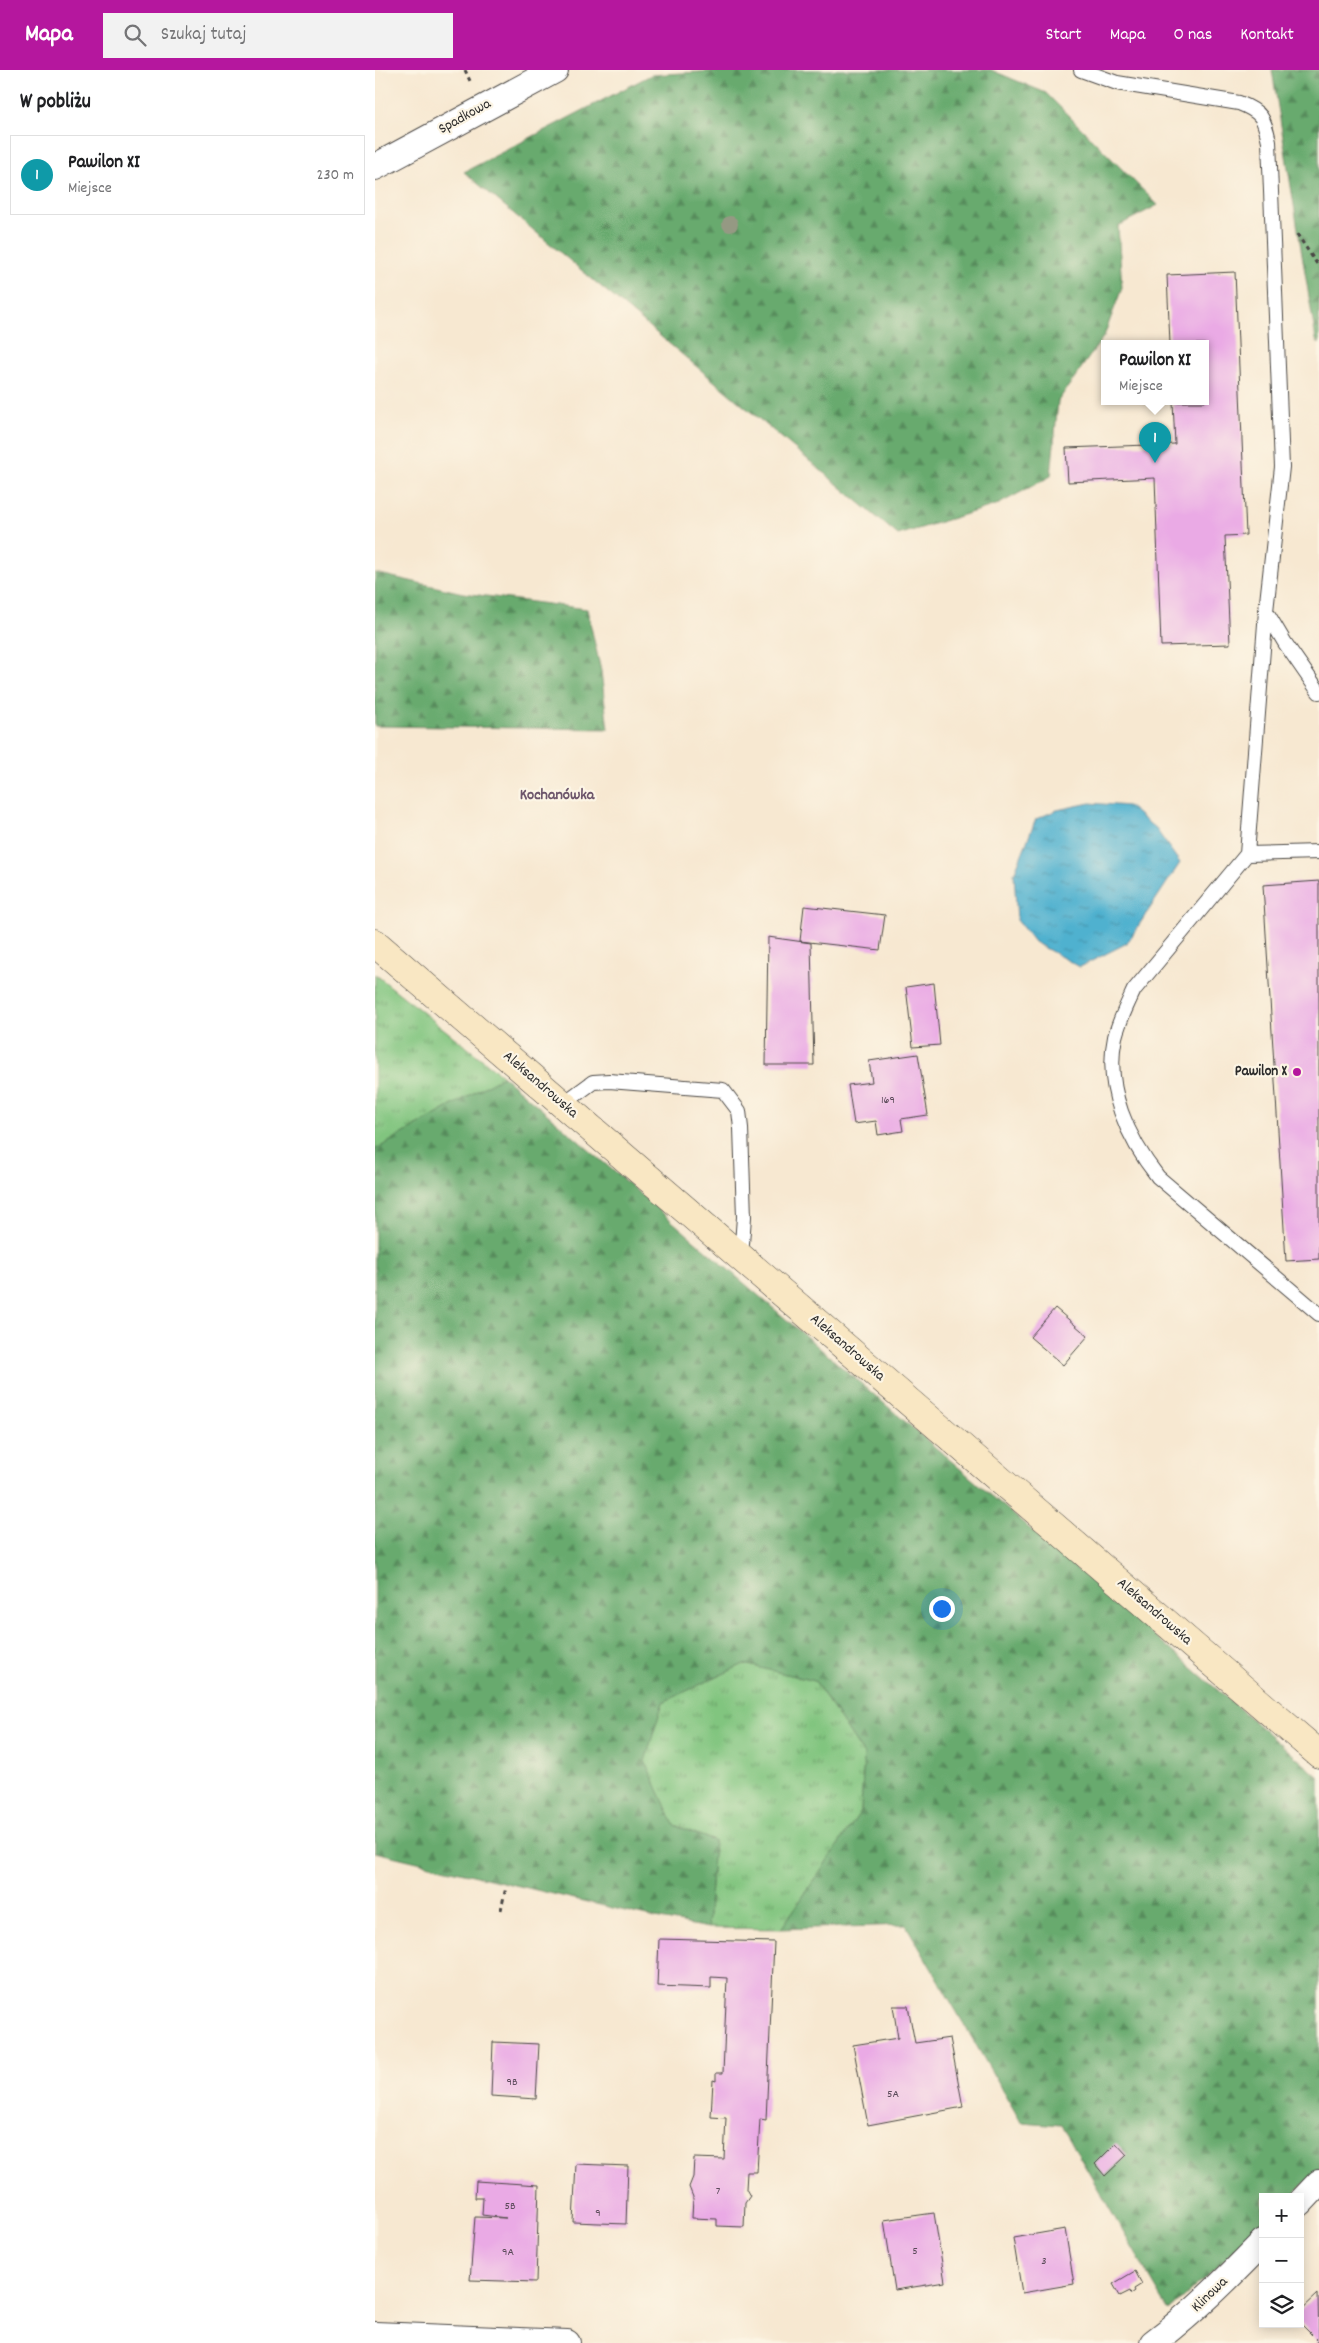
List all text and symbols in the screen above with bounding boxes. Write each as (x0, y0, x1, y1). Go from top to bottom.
search box (103, 13, 453, 58)
text: Mapa (25, 18, 73, 52)
icon: search (121, 21, 149, 49)
text: Szukaj tutaj (161, 22, 247, 49)
text: Start (1045, 23, 1082, 48)
text: Mapa (1110, 23, 1145, 48)
text: O nas (1173, 23, 1212, 48)
text: Kontakt (1240, 23, 1294, 48)
text: W pobliżu (20, 88, 91, 118)
street label: Spadkowa (435, 93, 496, 140)
text: Pawilon XI (68, 150, 140, 177)
text: 1 (35, 164, 39, 187)
text: 230 m (317, 164, 354, 187)
text: Miejsce (68, 177, 112, 200)
popup (1101, 340, 1209, 405)
text: Pawilon XI (1119, 348, 1191, 375)
text: Miejsce (1119, 375, 1163, 398)
pin: 1 (1139, 422, 1171, 463)
district label: Kochanówka (520, 784, 596, 807)
street label: Aleksandrowska (498, 1046, 583, 1125)
place label: Pawilon X (1235, 1061, 1288, 1083)
marker: Pawilon X (1291, 1066, 1303, 1078)
house number: 169 (881, 1092, 895, 1109)
street label: Aleksandrowska (805, 1309, 890, 1388)
street label: Aleksandrowska (1112, 1573, 1197, 1652)
your location (929, 1596, 955, 1622)
house number: 9B (506, 2074, 518, 2091)
house number: 5A (887, 2086, 900, 2103)
house number: 7 (716, 2183, 721, 2200)
map controls (1259, 2193, 1304, 2328)
button: + (1259, 2193, 1304, 2238)
house number: 5B (504, 2198, 516, 2215)
house number: 9 (595, 2205, 601, 2222)
button: − (1259, 2238, 1304, 2283)
house number: 5 (912, 2243, 918, 2260)
house number: 9A (502, 2244, 514, 2261)
house number: 3 (1041, 2253, 1047, 2270)
street label: Klinowa (1187, 2271, 1234, 2318)
button: layers (1259, 2283, 1304, 2328)

